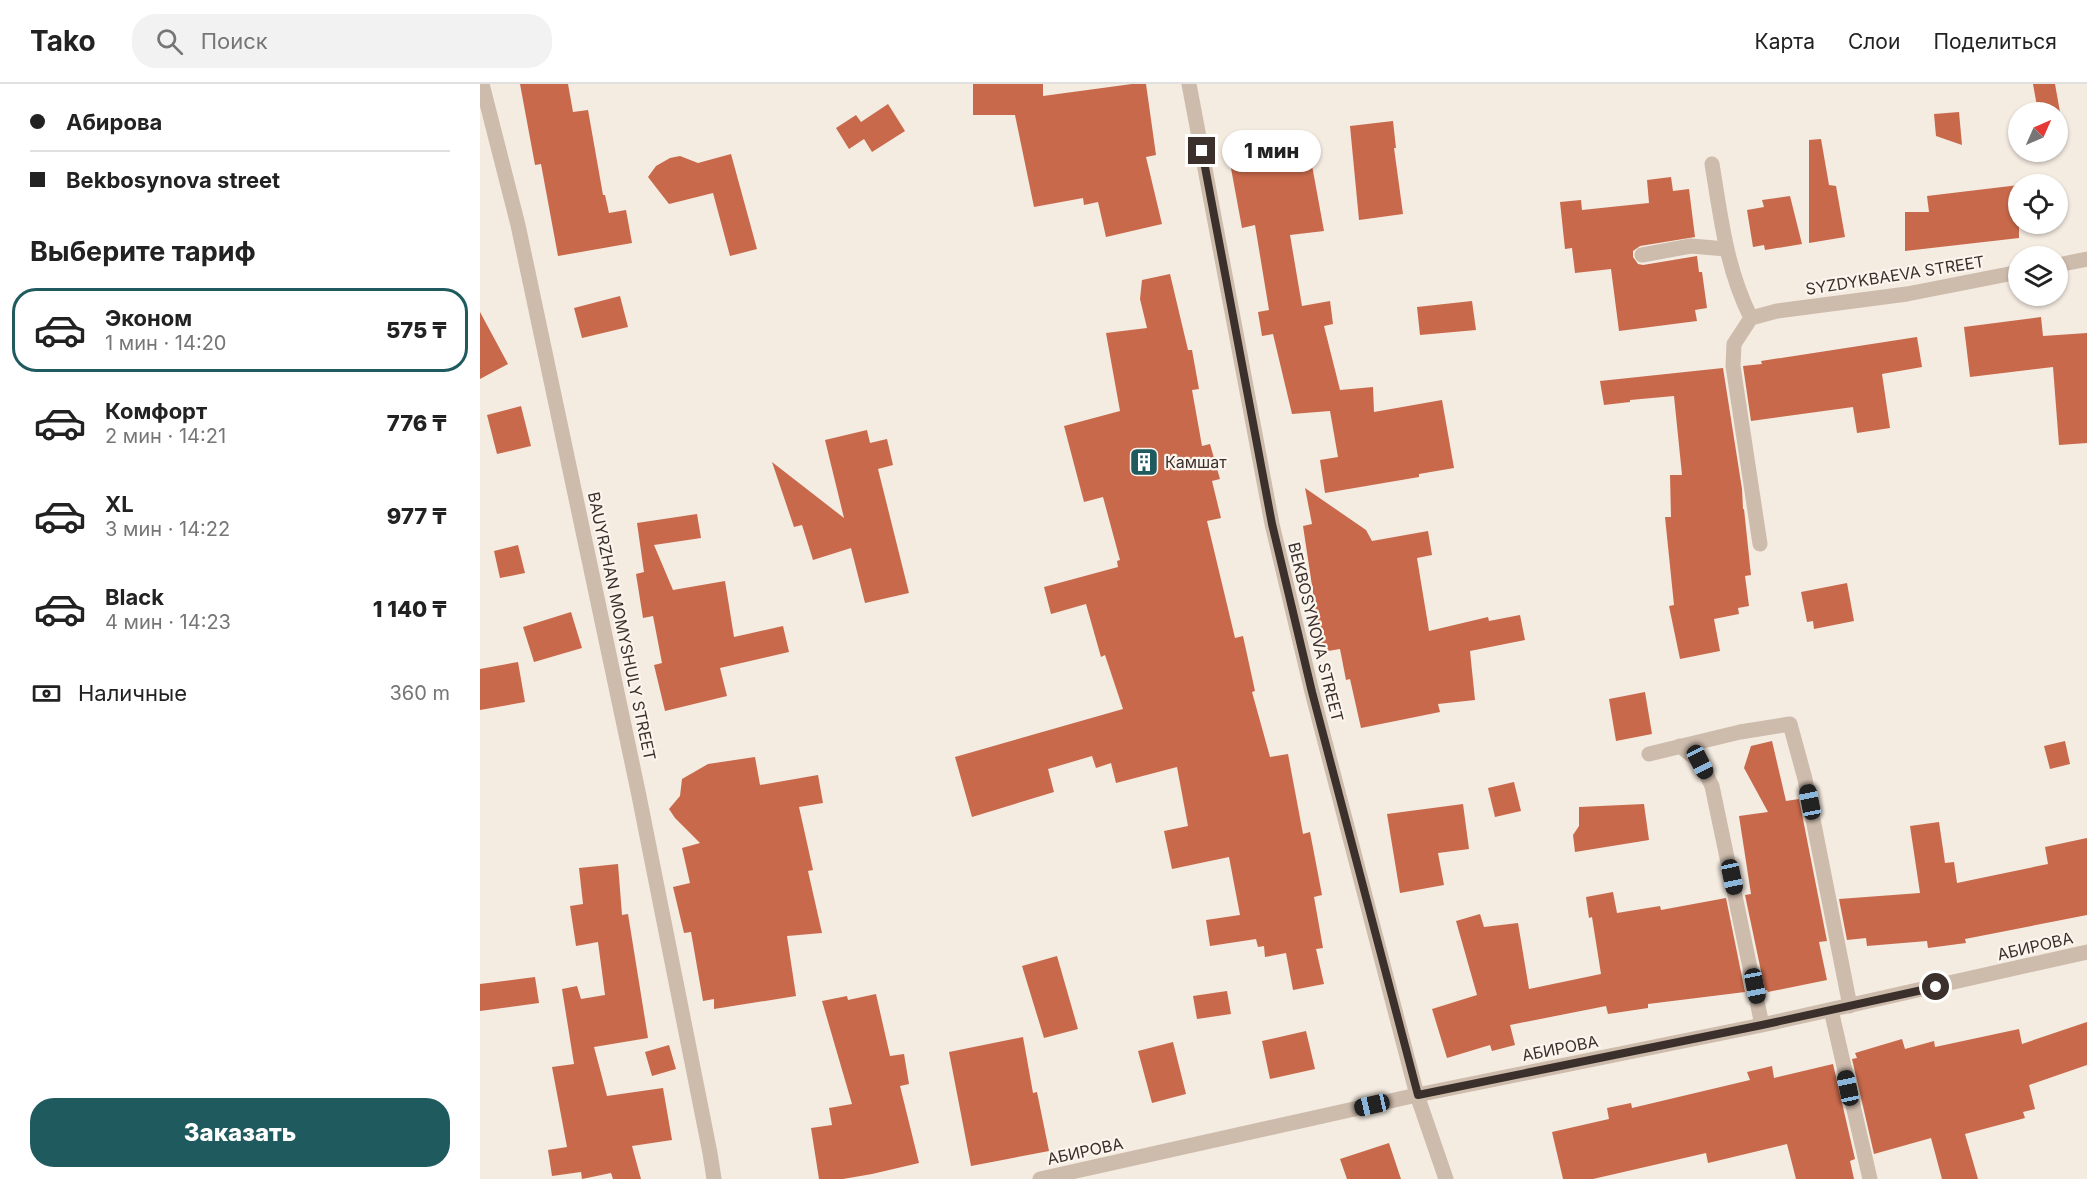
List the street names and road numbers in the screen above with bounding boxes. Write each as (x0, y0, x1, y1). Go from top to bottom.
street label: SYZDYKBAEVA STREET (1804, 251, 1986, 299)
street label: BAUYRZHAN MOMYSHULY STREET (584, 490, 660, 762)
street label: BEKBOSYNOVA STREET (1284, 540, 1348, 724)
street label: АБИРОВА (1995, 928, 2075, 964)
street label: АБИРОВА (1520, 1031, 1600, 1065)
street label: АБИРОВА (1045, 1133, 1125, 1169)

